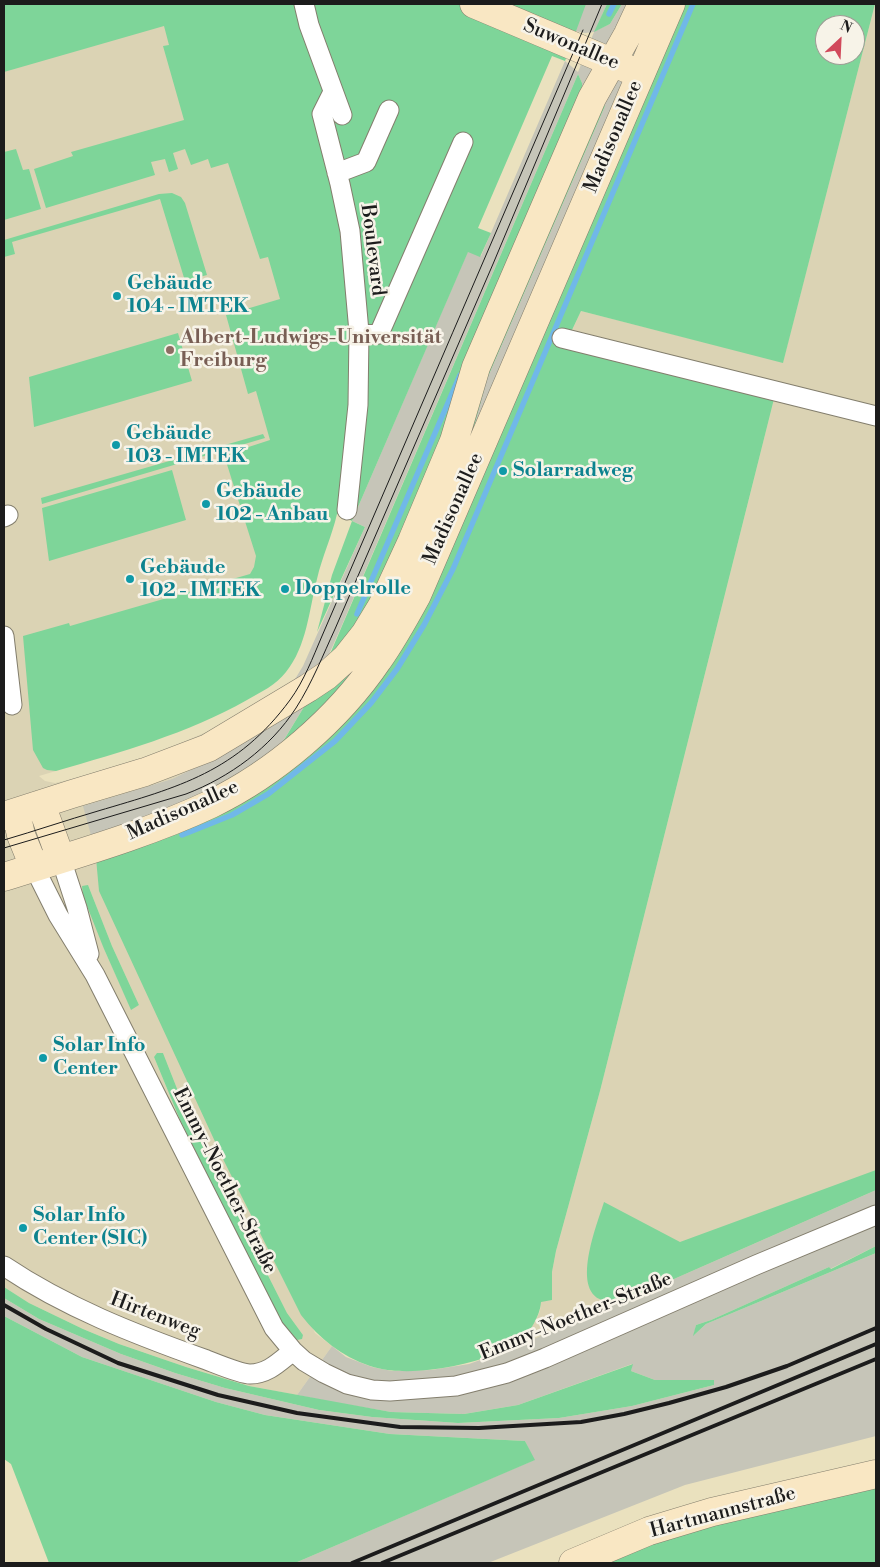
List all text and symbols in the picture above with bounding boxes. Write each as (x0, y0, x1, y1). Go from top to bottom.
street label: Suwonallee (519, 14, 623, 76)
north arrow (815, 15, 865, 65)
text: N (837, 17, 855, 38)
street label: Madisonallee (580, 77, 648, 197)
street label: Boulevard (354, 203, 390, 297)
place label: Gebäude 104 - IMTEK (127, 272, 249, 319)
marker: Gebäude 104 - IMTEK (111, 290, 123, 302)
place label: Albert-Ludwigs-Universität Freiburg (180, 326, 442, 373)
marker: Albert-Ludwigs-Universität Freiburg (164, 344, 176, 356)
place label: Gebäude 103 - IMTEK (126, 422, 247, 469)
marker: Gebäude 103 - IMTEK (110, 439, 122, 451)
street label: Madisonallee (419, 449, 489, 569)
place label: Solarradweg (513, 459, 633, 483)
marker: Solarradweg (497, 465, 509, 477)
place label: Gebäude 102 - Anbau (216, 480, 328, 527)
marker: Gebäude 102 - Anbau (200, 498, 212, 510)
place label: Gebäude 102 - IMTEK (140, 556, 261, 603)
marker: Gebäude 102 - IMTEK (124, 573, 136, 585)
place label: Doppelrolle (295, 577, 411, 601)
marker: Doppelrolle (279, 583, 291, 595)
street label: Madisonallee (123, 776, 243, 846)
place label: Solar Info Center (53, 1034, 145, 1081)
marker: Solar Info Center (37, 1052, 49, 1064)
street label: Emmy-Noether-Straße (167, 1084, 281, 1278)
place label: Solar Info Center (SIC) (33, 1204, 147, 1251)
marker: Solar Info Center (SIC) (17, 1222, 29, 1234)
street label: Emmy-Noether-Straße (476, 1267, 676, 1367)
street label: Hirtenweg (106, 1288, 204, 1344)
street label: Hartmannstraße (647, 1482, 799, 1544)

